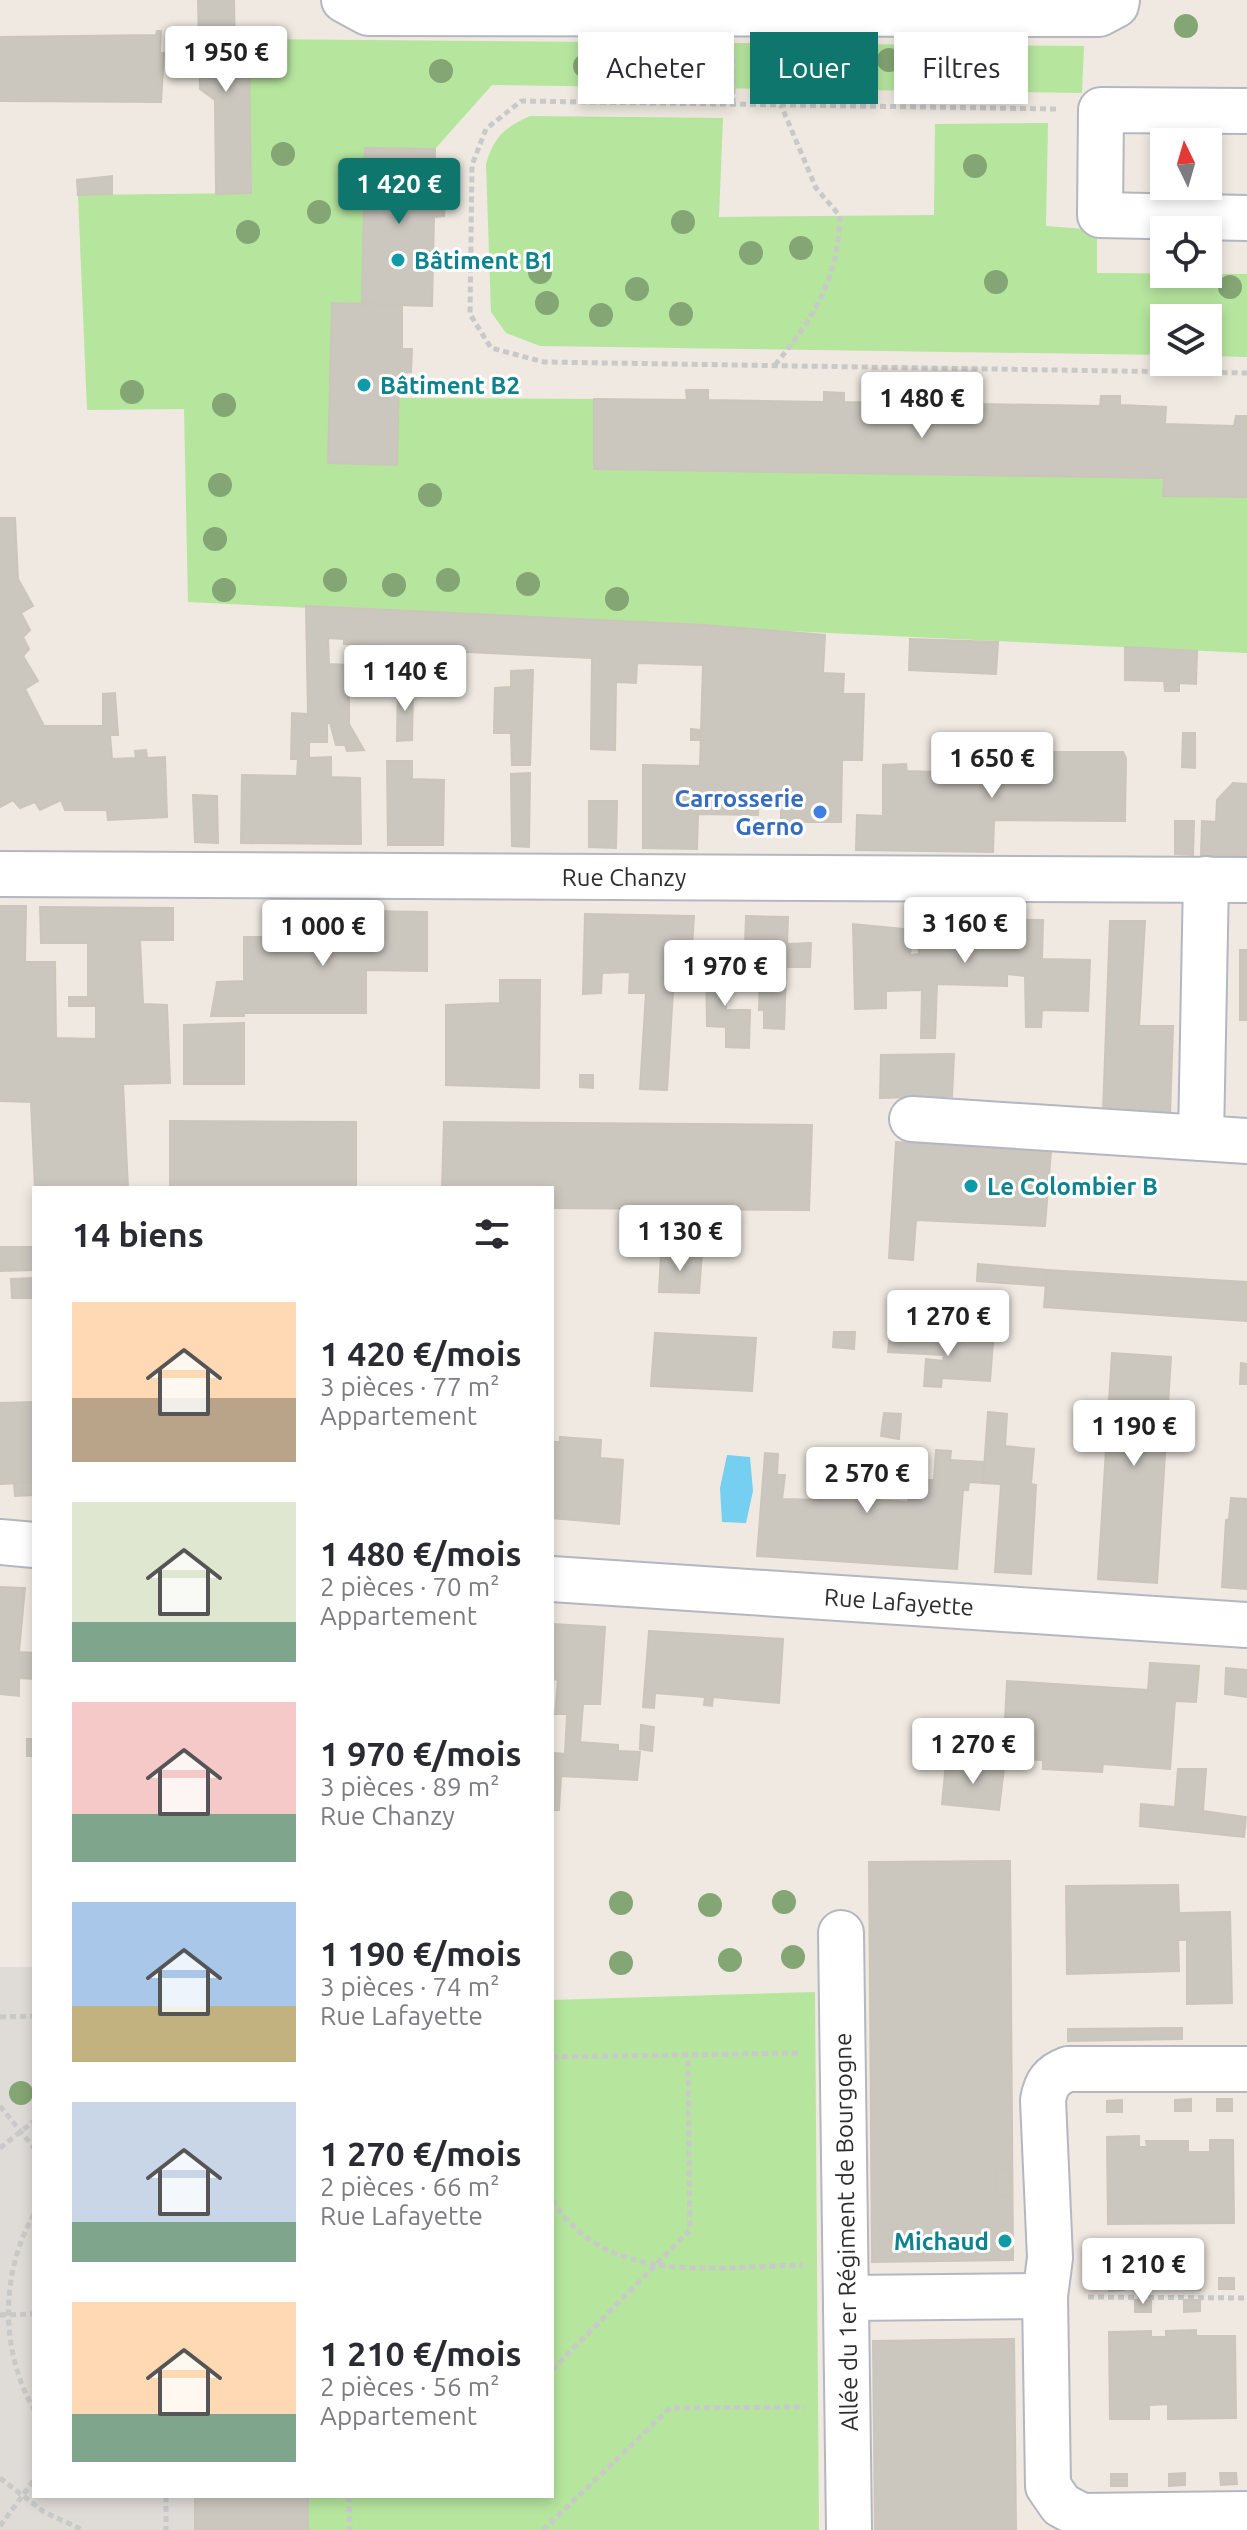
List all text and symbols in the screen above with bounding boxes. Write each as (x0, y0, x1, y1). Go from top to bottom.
pin: 1 950 € (152, 26, 300, 94)
chip: Acheter (578, 32, 734, 104)
chip: Louer (750, 32, 878, 104)
chip: Filtres (894, 32, 1028, 104)
text: 1 950 € (183, 37, 269, 66)
north arrow (1150, 128, 1222, 200)
map controls (1150, 128, 1222, 376)
pin: 1 420 € (325, 158, 473, 226)
text: 1 420 € (356, 169, 442, 198)
button: locate (1150, 216, 1222, 288)
place label: Bâtiment B1 (414, 247, 554, 274)
marker: Bâtiment B1 (389, 251, 407, 269)
button: layers (1150, 304, 1222, 376)
place label: Bâtiment B2 (380, 372, 520, 399)
pin: 1 480 € (848, 372, 996, 440)
marker: Bâtiment B2 (355, 376, 373, 394)
text: 1 480 € (879, 383, 965, 412)
pin: 1 140 € (331, 645, 479, 713)
text: 1 140 € (362, 656, 448, 685)
pin: 1 650 € (918, 732, 1066, 800)
text: 1 650 € (949, 743, 1035, 772)
place label: Carrosserie Gerno (675, 785, 804, 840)
marker: Carrosserie Gerno (811, 803, 829, 821)
street label: Rue Chanzy (562, 864, 687, 891)
pin: 3 160 € (891, 897, 1039, 965)
pin: 1 000 € (249, 900, 397, 968)
text: 3 160 € (922, 908, 1008, 937)
text: 1 000 € (280, 911, 366, 940)
pin: 1 970 € (651, 940, 799, 1008)
text: 1 970 € (682, 951, 768, 980)
place label: Le Colombier B (987, 1173, 1158, 1200)
marker: Le Colombier B (962, 1177, 980, 1195)
pin: 1 130 € (606, 1205, 754, 1273)
icon: filters (470, 1212, 514, 1256)
text: 14 biens (72, 1215, 204, 1253)
text: 1 130 € (637, 1216, 723, 1245)
pin: 1 270 € (874, 1290, 1022, 1358)
text: 1 270 € (905, 1301, 991, 1330)
icon: home (136, 1334, 232, 1430)
text: 1 420 €/mois (320, 1334, 522, 1372)
text: 3 pièces · 77 m² (320, 1372, 500, 1401)
pin: 1 190 € (1060, 1400, 1208, 1468)
text: Appartement (320, 1401, 477, 1430)
text: 1 190 € (1091, 1411, 1177, 1440)
pin: 2 570 € (793, 1447, 941, 1515)
text: 2 570 € (824, 1458, 910, 1487)
icon: home (136, 1534, 232, 1630)
text: 1 480 €/mois (320, 1534, 522, 1572)
text: 2 pièces · 70 m² (320, 1572, 500, 1601)
street label: Rue Lafayette (823, 1583, 975, 1621)
text: Appartement (320, 1601, 477, 1630)
pin: 1 270 € (899, 1718, 1047, 1786)
text: 1 270 € (930, 1729, 1016, 1758)
icon: home (136, 1734, 232, 1830)
text: 1 970 €/mois (320, 1734, 522, 1772)
text: 3 pièces · 89 m² (320, 1772, 500, 1801)
text: Rue Chanzy (320, 1801, 455, 1830)
icon: home (136, 1934, 232, 2030)
text: 1 190 €/mois (320, 1934, 522, 1972)
text: 3 pièces · 74 m² (320, 1972, 500, 2001)
text: Rue Lafayette (320, 2001, 483, 2030)
street label: Allée du 1er Régiment de Bourgogne (829, 2032, 863, 2432)
icon: home (136, 2134, 232, 2230)
text: 1 270 €/mois (320, 2134, 522, 2172)
text: 2 pièces · 66 m² (320, 2172, 500, 2201)
text: Rue Lafayette (320, 2201, 483, 2230)
place label: Michaud (894, 2228, 989, 2255)
marker: Michaud (996, 2232, 1014, 2250)
pin: 1 210 € (1069, 2238, 1217, 2306)
text: 1 210 € (1100, 2249, 1186, 2278)
icon: home (136, 2334, 232, 2430)
text: 1 210 €/mois (320, 2334, 522, 2372)
text: 2 pièces · 56 m² (320, 2372, 500, 2401)
text: Appartement (320, 2401, 477, 2430)

